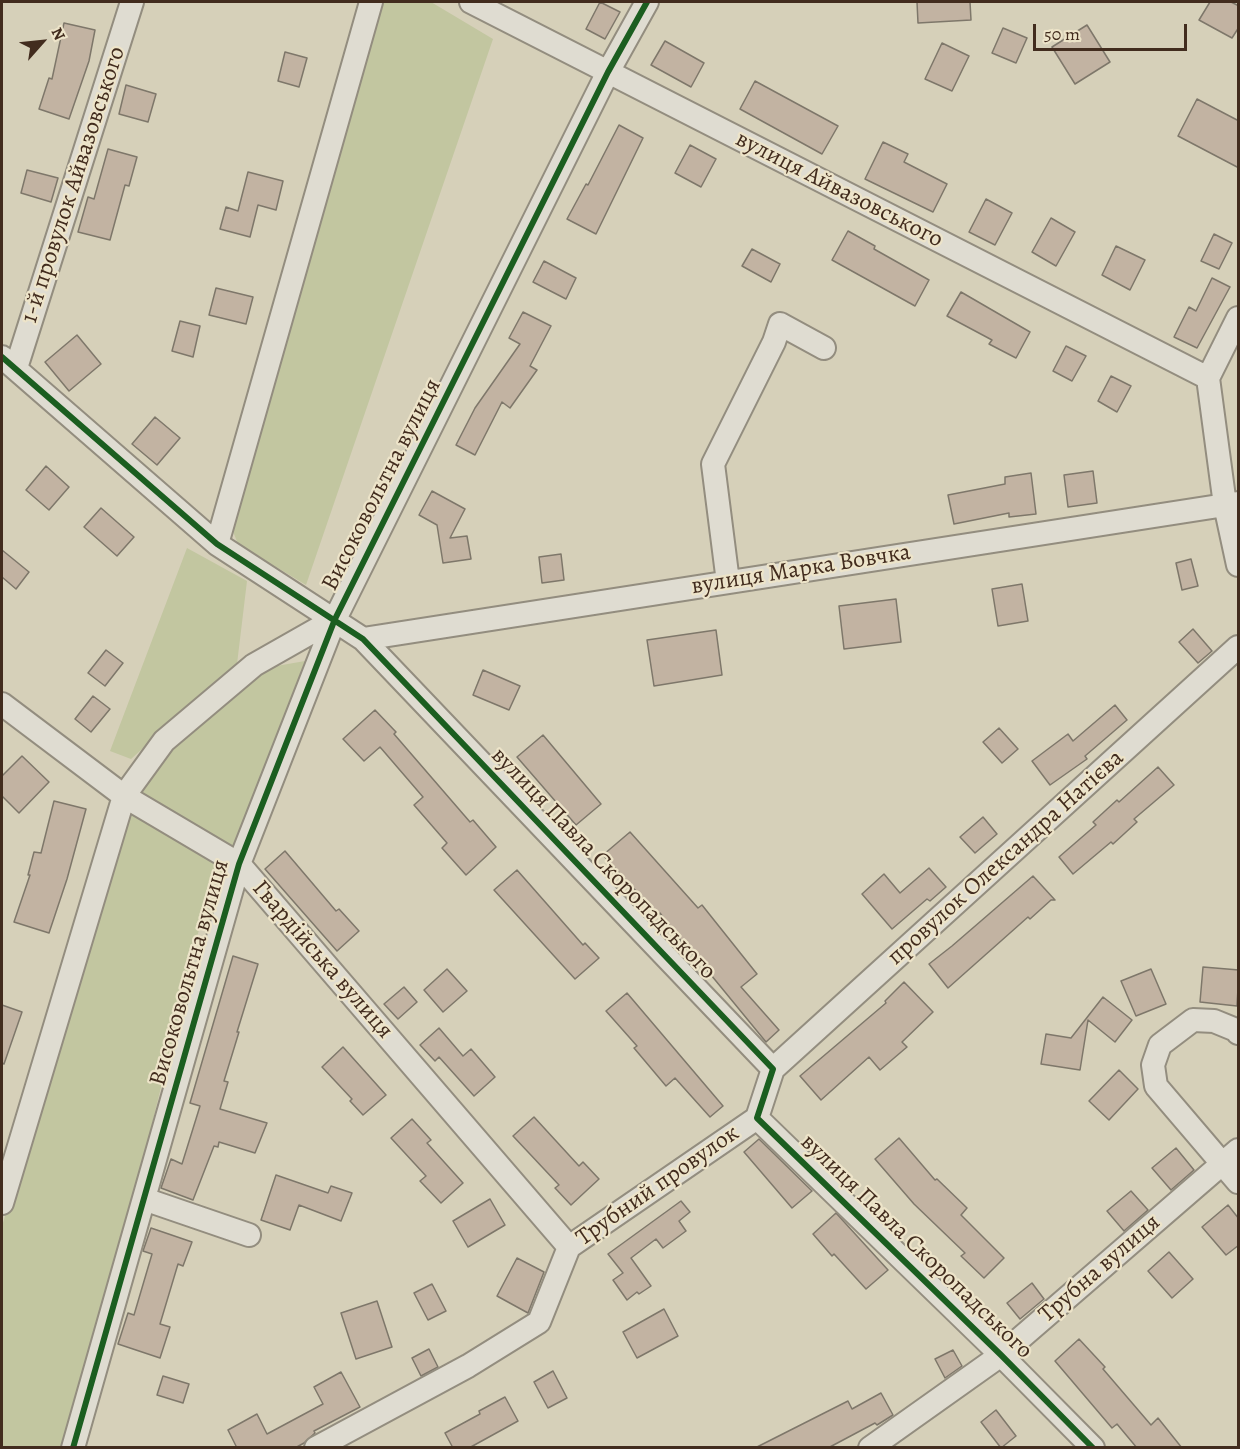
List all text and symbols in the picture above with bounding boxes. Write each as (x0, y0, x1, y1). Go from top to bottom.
north arrow (12, 12, 72, 72)
scale bar (1036, 12, 1190, 50)
text: 50 m (1044, 22, 1080, 46)
text: N (46, 24, 70, 44)
street label: 1-й провулок Айвазовського (16, 43, 132, 327)
street label: вулиця Айвазовського (730, 125, 948, 255)
street label: Високовольтна вулиця (316, 374, 448, 596)
street label: вулиця Марка Вовчка (689, 538, 913, 602)
street label: вулиця Павла Скоропадського (484, 742, 722, 986)
street label: провулок Олександра Натієва (882, 744, 1130, 972)
street label: Високовольтна вулиця (144, 857, 236, 1089)
street label: Гвардійська вулиця (245, 875, 399, 1045)
street label: Трубний провулок (571, 1119, 745, 1253)
street label: вулиця Павла Скоропадського (794, 1128, 1038, 1366)
street label: Трубна вулиця (1034, 1209, 1166, 1329)

